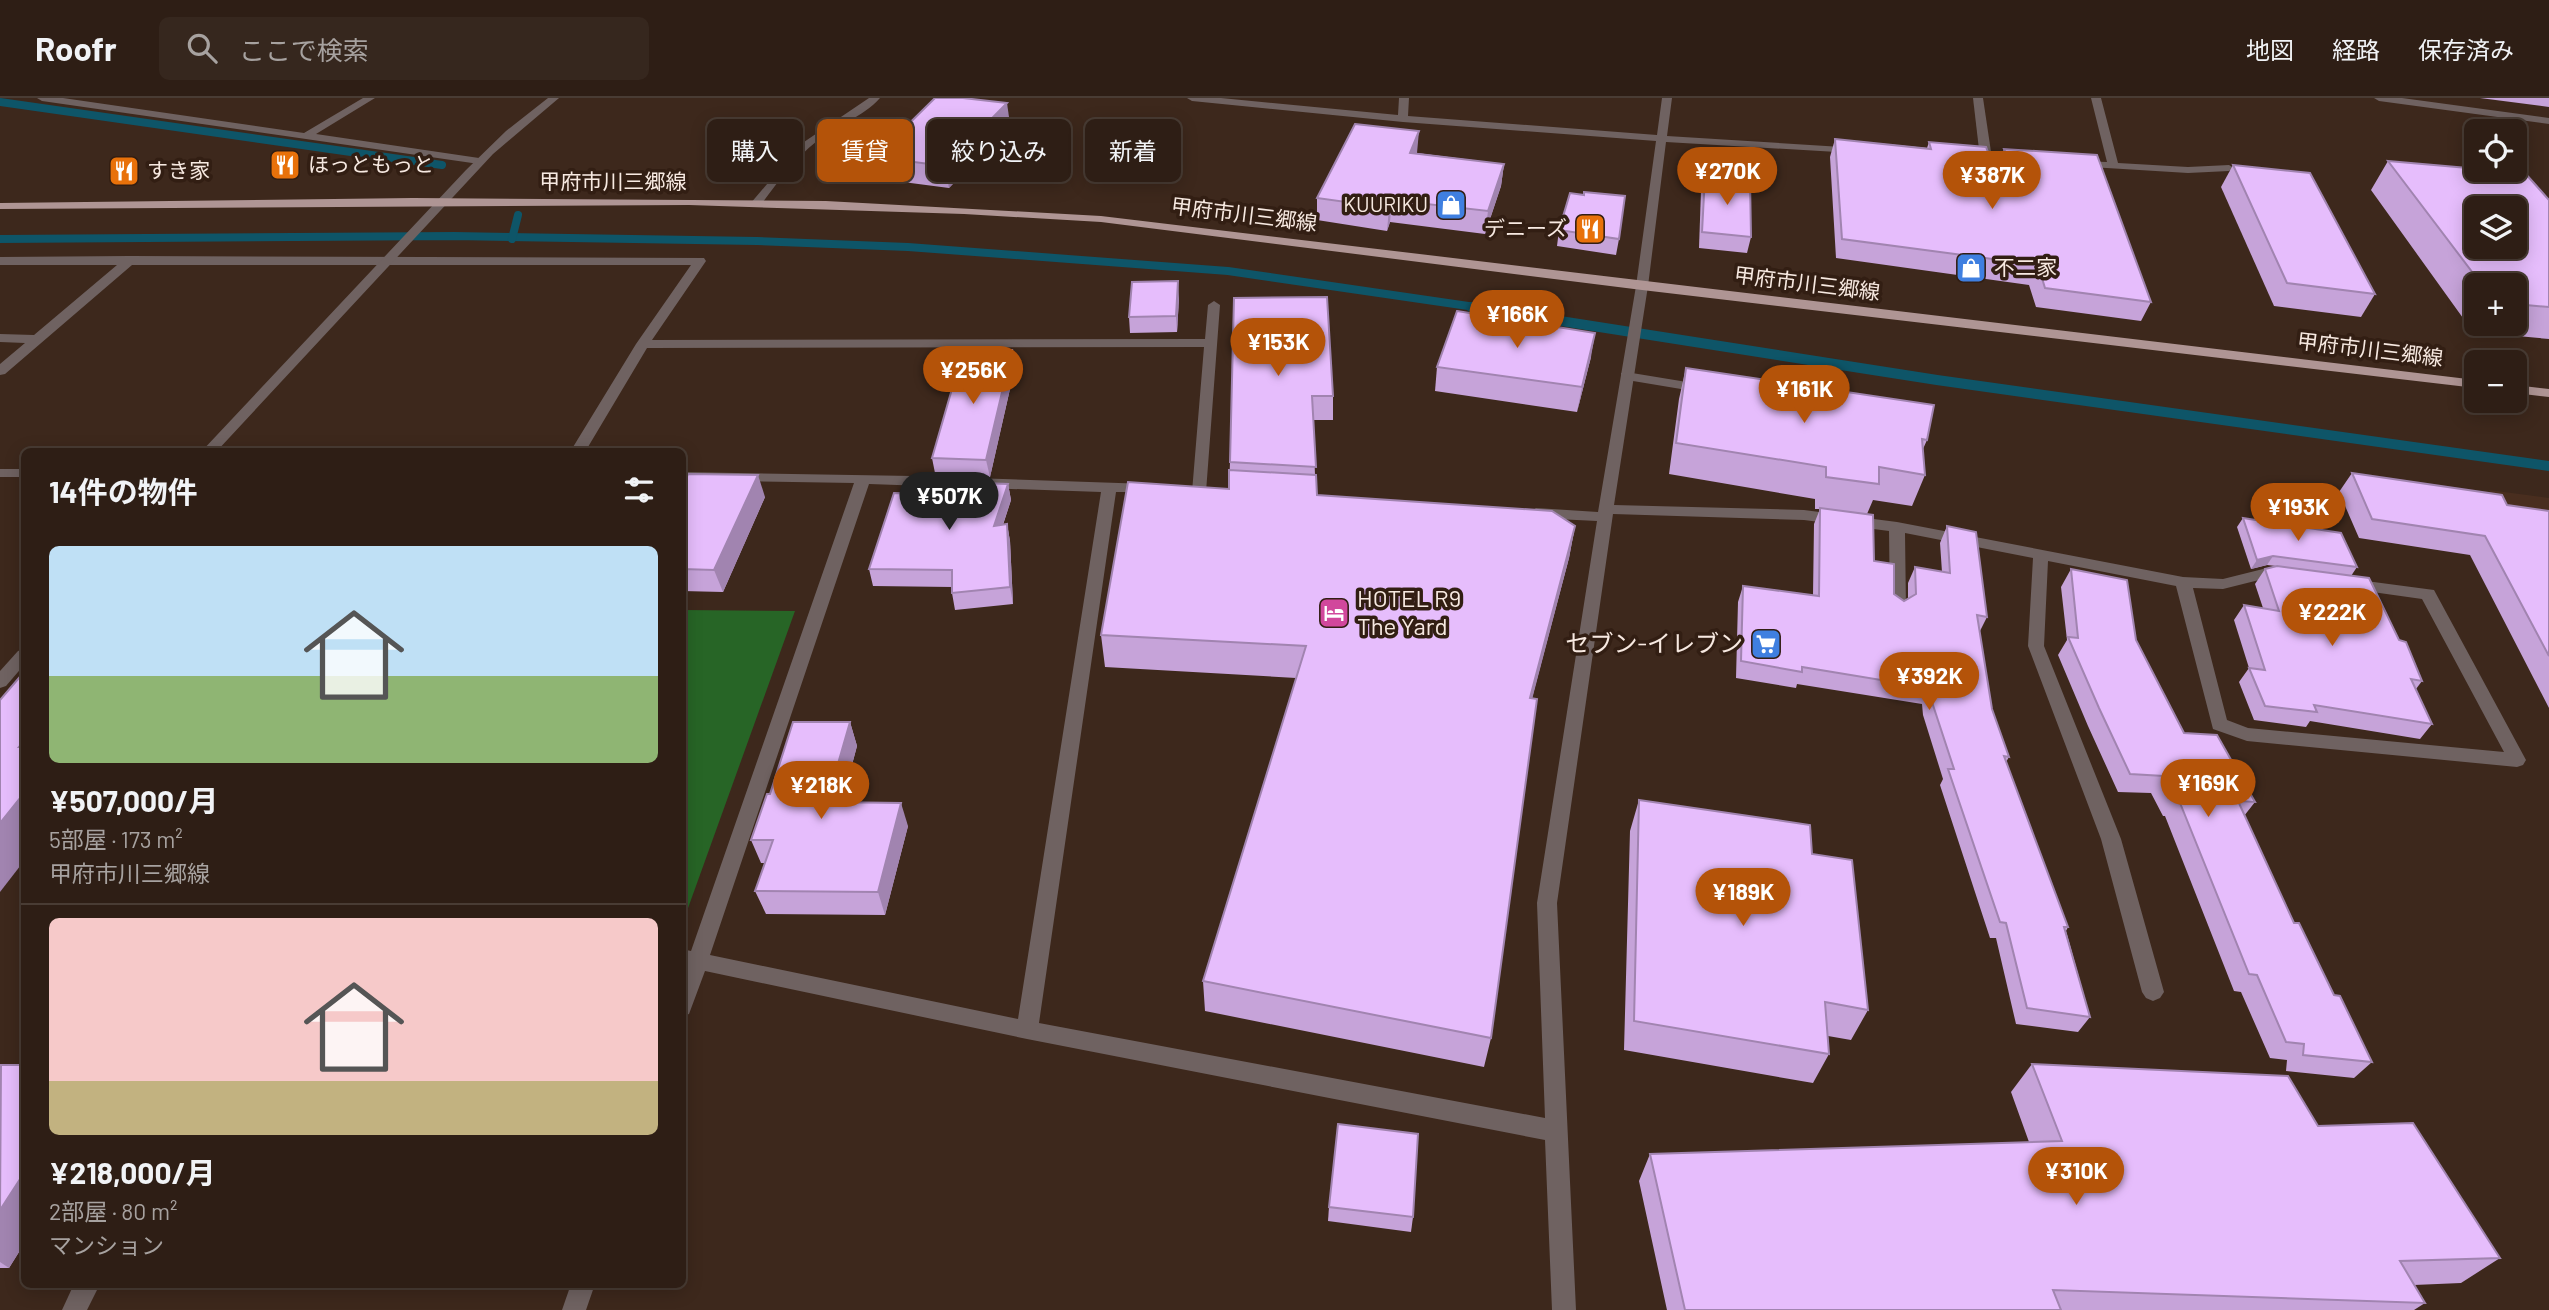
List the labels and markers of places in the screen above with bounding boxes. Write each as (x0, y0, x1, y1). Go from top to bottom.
restaurant icon: ほっともっと (268, 148, 302, 182)
pin: ¥270K (1678, 148, 1776, 207)
place label: ほっともっと (308, 151, 434, 176)
pin: ¥387K (1943, 152, 2041, 211)
restaurant icon: すき家 (107, 154, 141, 188)
place label: すき家 (147, 157, 210, 182)
shop icon: KUURIKU (1434, 188, 1468, 222)
place label: KUURIKU (1343, 191, 1428, 216)
restaurant icon: デニーズ (1573, 212, 1607, 246)
place label: デニーズ (1484, 215, 1567, 240)
shop icon: 不二家 (1954, 251, 1988, 285)
place label: 不二家 (1994, 254, 2057, 279)
pin: ¥166K (1468, 290, 1566, 350)
pin: ¥153K (1229, 318, 1327, 378)
pin: ¥256K (924, 346, 1022, 406)
pin: ¥161K (1755, 366, 1853, 425)
pin: ¥507K (900, 472, 998, 532)
pin: ¥193K (2249, 484, 2347, 543)
place label: HOTEL R9 The Yard (1357, 583, 1461, 640)
pin: ¥222K (2283, 588, 2381, 648)
hotel icon: HOTEL R9 The Yard (1317, 596, 1351, 630)
supermarket icon: セブン-イレブン (1749, 627, 1783, 661)
place label: セブン-イレブン (1566, 628, 1743, 657)
pin: ¥392K (1880, 652, 1978, 712)
pin: ¥169K (2159, 760, 2257, 819)
pin: ¥218K (772, 762, 870, 821)
pin: ¥189K (1694, 868, 1792, 928)
pin: ¥310K (2027, 1148, 2125, 1207)

